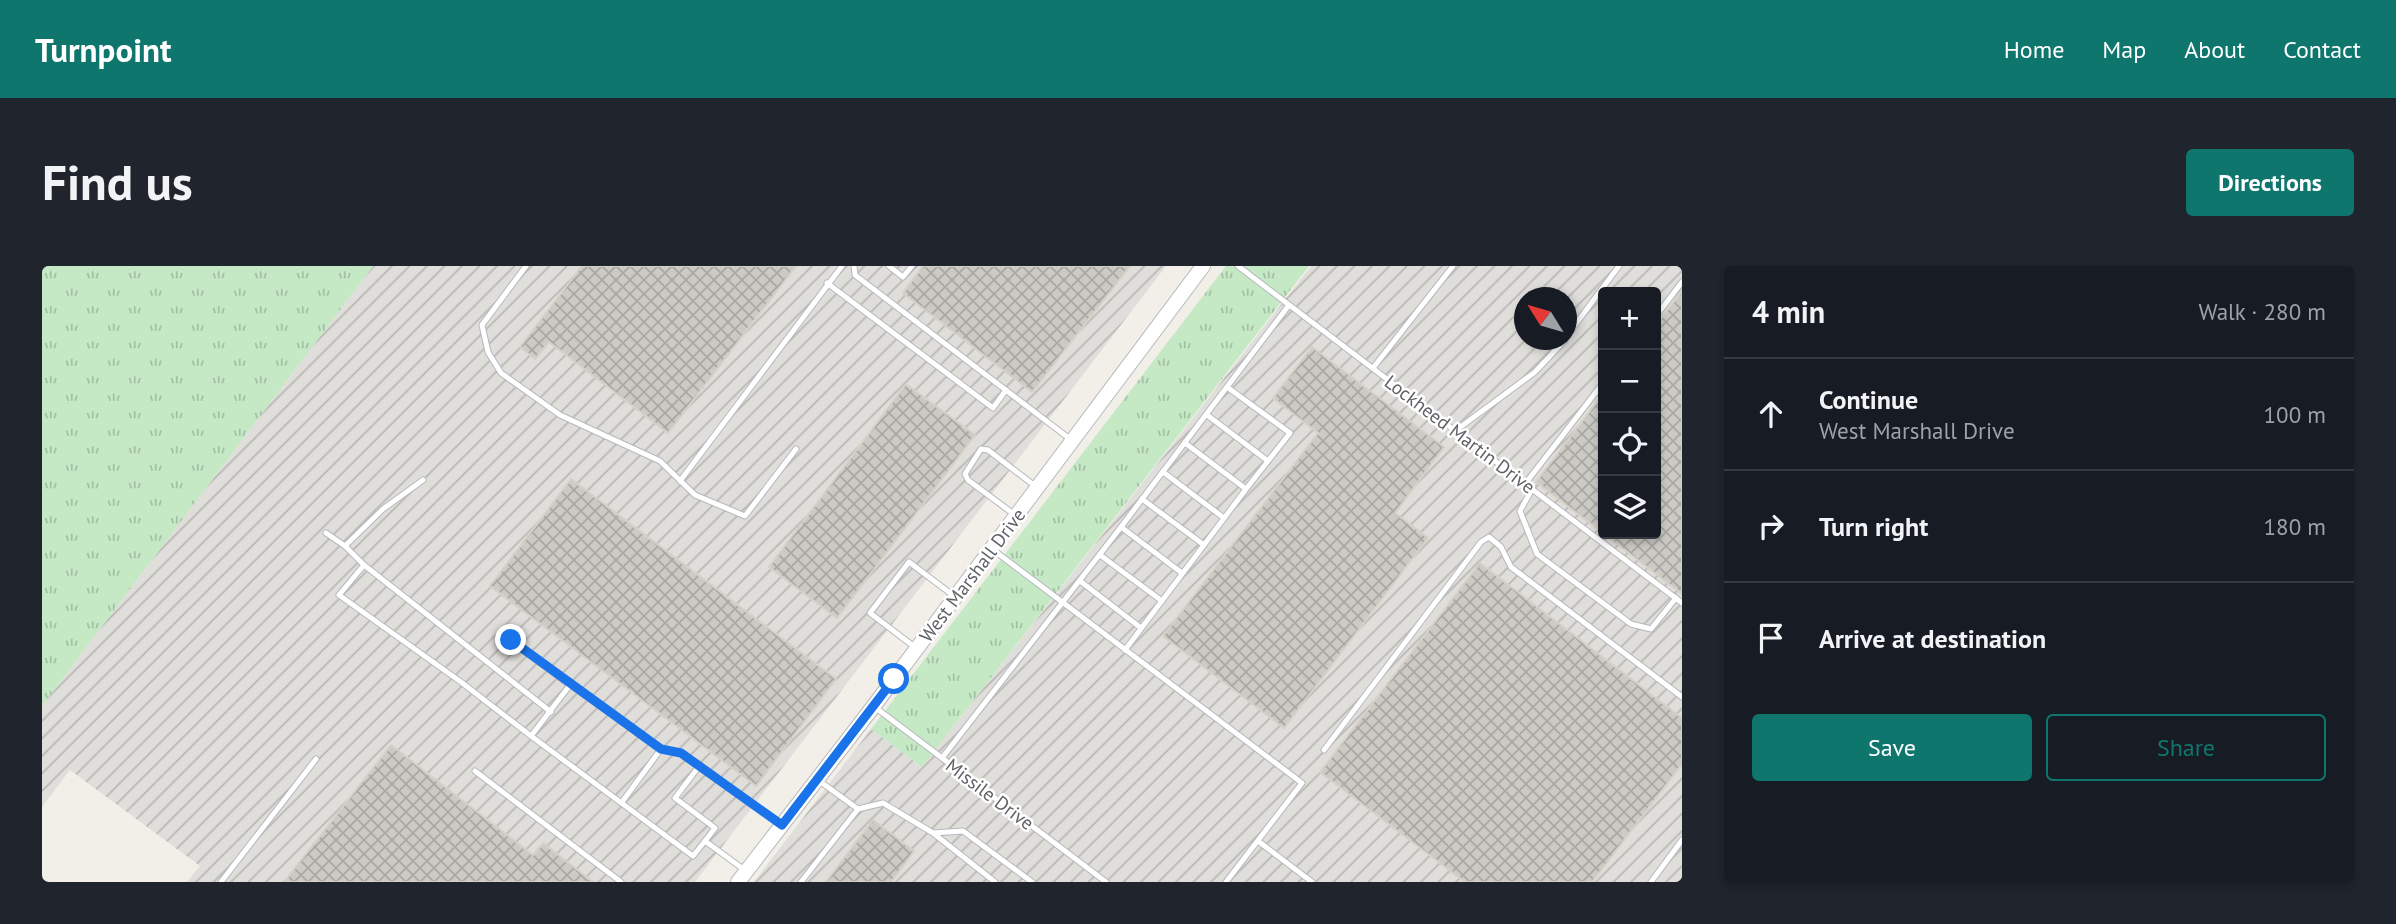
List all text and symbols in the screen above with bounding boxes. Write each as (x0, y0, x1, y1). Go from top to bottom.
text: Turnpoint (35, 28, 172, 71)
text: Home (2004, 34, 2064, 65)
text: Map (2102, 34, 2146, 65)
text: About (2184, 34, 2245, 65)
text: Contact (2283, 34, 2361, 65)
button: Directions (2186, 149, 2354, 216)
text: Find us (42, 150, 193, 214)
north arrow (1514, 287, 1577, 350)
map controls (1598, 287, 1661, 539)
button: + (1598, 287, 1661, 350)
text: 4 min (1752, 292, 1825, 331)
text: Walk · 280 m (2199, 297, 2326, 326)
button: − (1598, 350, 1661, 413)
street label: Lockheed Martin Drive (1380, 370, 1540, 498)
text: Continue (1819, 383, 1918, 416)
icon: ahead (1752, 395, 1790, 433)
text: 100 m (2264, 400, 2326, 429)
button: locate (1598, 413, 1661, 476)
text: West Marshall Drive (1819, 416, 2015, 445)
button: layers (1598, 476, 1661, 539)
street label: West Marshall Drive (914, 503, 1030, 647)
icon: right (1752, 507, 1790, 545)
text: Turn right (1819, 510, 1928, 543)
text: 180 m (2264, 512, 2326, 541)
icon: arrive (1752, 619, 1790, 657)
text: Arrive at destination (1819, 622, 2046, 655)
route end (495, 624, 526, 655)
route start (878, 663, 909, 694)
button: Save (1752, 714, 2032, 781)
button: Share (2046, 714, 2326, 781)
street label: Missile Drive (941, 753, 1039, 835)

